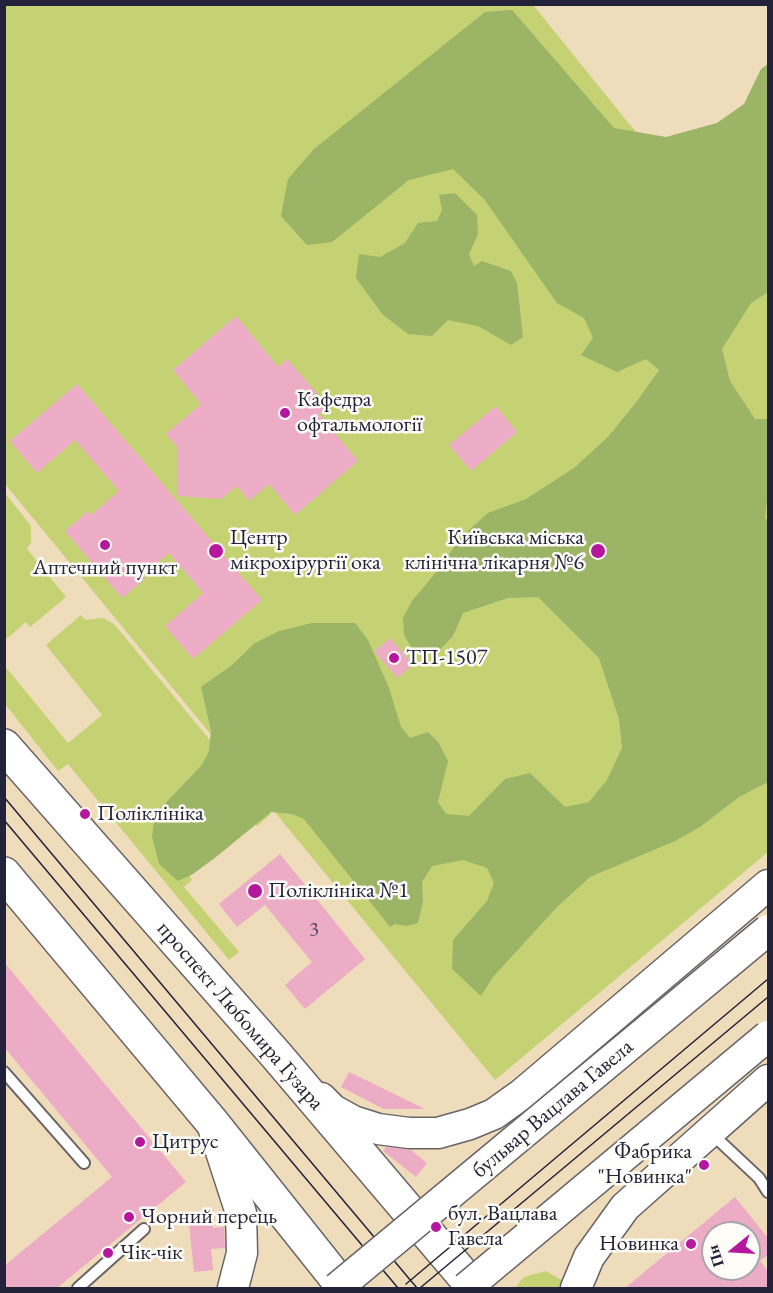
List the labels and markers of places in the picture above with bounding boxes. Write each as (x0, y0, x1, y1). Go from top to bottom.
place label: Кафедра офтальмології (297, 387, 422, 439)
marker: Кафедра офтальмології (278, 406, 292, 420)
place label: Центр мікрохірургії ока (230, 525, 381, 576)
place label: Київська міська клінічна лікарня №6 (404, 525, 584, 576)
marker: Аптечний пункт (98, 538, 112, 552)
marker: Центр мікрохірургії ока (207, 542, 225, 560)
marker: Київська міська клінічна лікарня №6 (589, 542, 607, 560)
place label: Аптечний пункт (33, 555, 177, 581)
place label: ТП-1507 (406, 645, 487, 671)
marker: ТП-1507 (387, 651, 401, 665)
place label: Поліклініка (97, 801, 204, 827)
marker: Поліклініка (78, 807, 92, 821)
place label: Поліклініка №1 (268, 878, 409, 904)
marker: Поліклініка №1 (246, 882, 264, 900)
place label: Цитрус (152, 1129, 219, 1155)
marker: Цитрус (133, 1135, 147, 1149)
place label: Фабрика "Новинка" (597, 1139, 692, 1190)
marker: Фабрика "Новинка" (697, 1158, 711, 1172)
place label: бул. Вацлава Гавела (448, 1201, 557, 1252)
place label: Чорний перець (141, 1204, 277, 1230)
marker: Чорний перець (122, 1210, 136, 1224)
marker: бул. Вацлава Гавела (429, 1220, 443, 1234)
place label: Новинка (599, 1231, 679, 1257)
marker: Новинка (684, 1237, 698, 1251)
place label: Чік-чік (120, 1240, 183, 1266)
marker: Чік-чік (101, 1246, 115, 1260)

